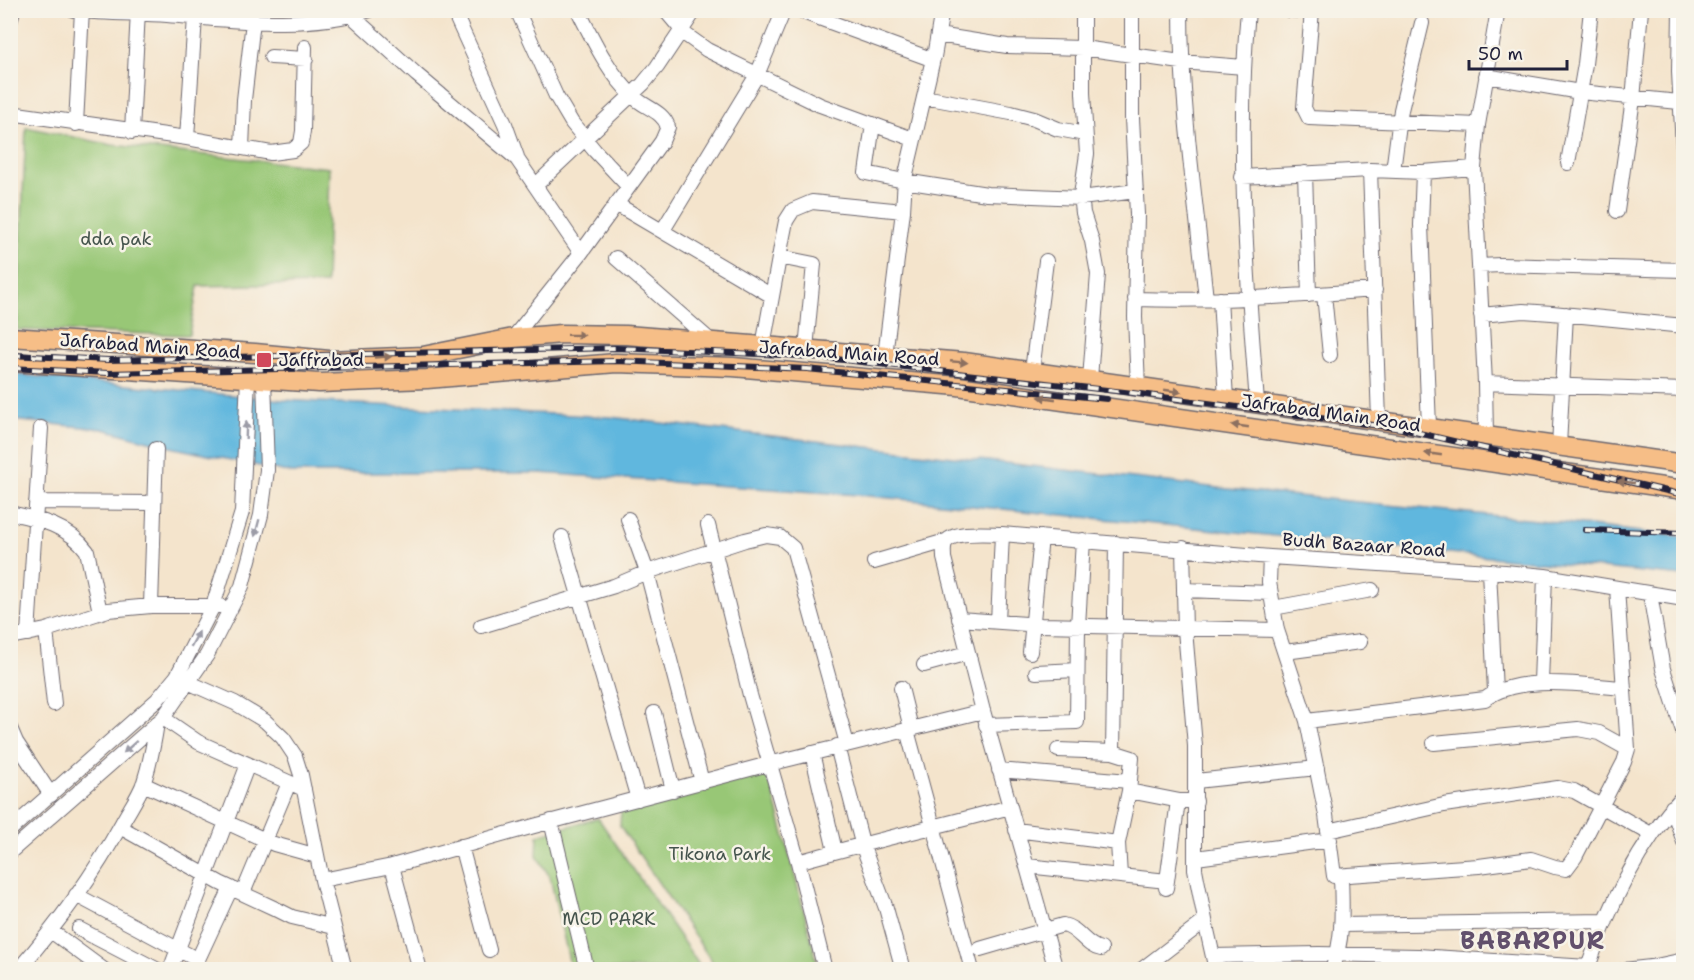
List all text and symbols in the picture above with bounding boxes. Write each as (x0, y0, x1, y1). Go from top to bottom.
scale bar (1469, 33, 1566, 71)
text: 50 m (1478, 42, 1523, 66)
park label: dda pak (80, 227, 152, 251)
street label: Jafrabad Main Road (59, 328, 241, 364)
one-way arrow (567, 330, 586, 340)
street label: Jafrabad Main Road (758, 335, 940, 371)
place label: Jaffrabad (278, 348, 364, 372)
marker: Jaffrabad (255, 351, 273, 369)
one-way arrow (374, 353, 393, 362)
one-way arrow (950, 357, 969, 367)
one-way arrow (1164, 387, 1183, 396)
street label: Jafrabad Main Road (1240, 389, 1422, 437)
one-way arrow (1037, 394, 1056, 403)
one-way arrow (242, 421, 251, 440)
one-way arrow (1230, 421, 1249, 430)
one-way arrow (1423, 449, 1442, 458)
one-way arrow (1616, 477, 1635, 486)
one-way arrow (252, 519, 262, 537)
street label: Budh Bazaar Road (1282, 527, 1446, 563)
one-way arrow (190, 630, 200, 647)
one-way arrow (123, 740, 138, 754)
park label: Tikona Park (669, 842, 771, 866)
park label: MCD PARK (562, 907, 656, 931)
district label: BABARPUR (1460, 925, 1606, 957)

